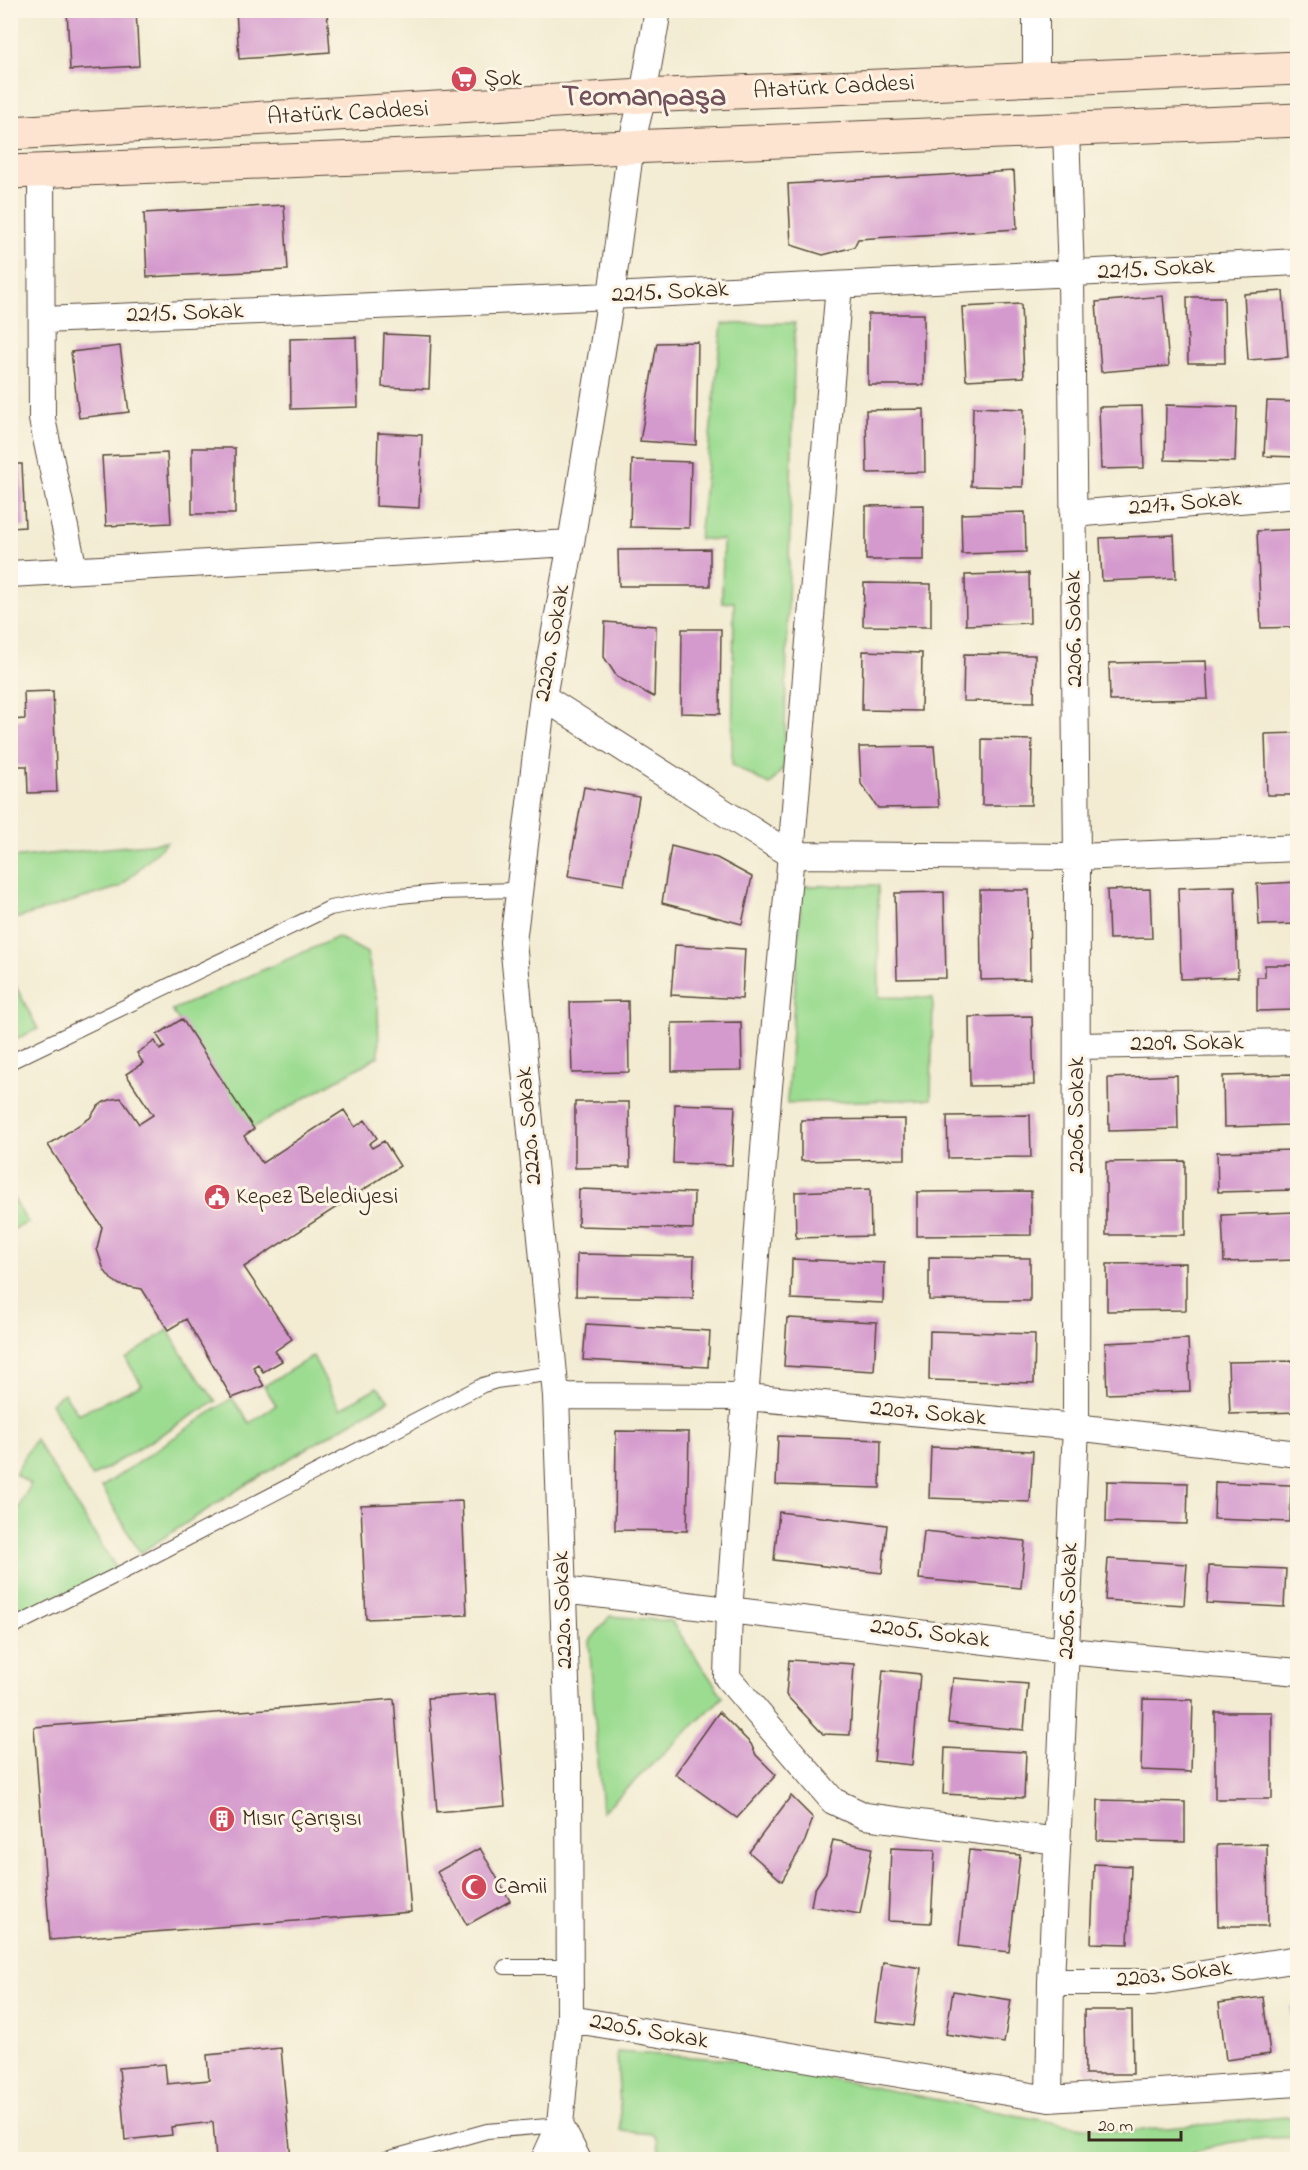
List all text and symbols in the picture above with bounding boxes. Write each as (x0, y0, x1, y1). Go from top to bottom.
place label: Şok (484, 62, 522, 97)
supermarket icon: Şok (449, 64, 479, 94)
street label: Atatürk Caddesi (752, 66, 916, 110)
district label: Teomanpaşa (562, 76, 726, 120)
street label: Atatürk Caddesi (266, 92, 430, 136)
street label: 2215. Sokak (1097, 249, 1216, 291)
street label: 2215. Sokak (611, 272, 730, 314)
street label: 2215. Sokak (126, 294, 245, 334)
street label: 2217. Sokak (1127, 482, 1244, 526)
street label: 2206. Sokak (1056, 570, 1094, 688)
street label: 2220. Sokak (526, 581, 581, 704)
street label: 2209. Sokak (1130, 1026, 1245, 1062)
street label: 2206. Sokak (1060, 1056, 1095, 1173)
street label: 2220. Sokak (507, 1065, 553, 1186)
place label: Kepez Belediyesi (236, 1180, 398, 1216)
public building icon: Kepez Belediyesi (202, 1182, 232, 1212)
street label: 2207. Sokak (869, 1392, 988, 1437)
street label: 2206. Sokak (1049, 1542, 1089, 1660)
street label: 2220. Sokak (544, 1550, 584, 1670)
street label: 2205. Sokak (868, 1609, 992, 1659)
place label: Mısır Çarışısı (242, 1802, 362, 1837)
building icon: Mısır Çarışısı (207, 1804, 237, 1834)
place label: Camii (494, 1870, 547, 1905)
mosque icon: Camii (459, 1872, 489, 1902)
street label: 2203. Sokak (1114, 1951, 1234, 1998)
street label: 2205. Sokak (587, 2004, 712, 2060)
scale bar (1089, 2104, 1180, 2142)
text: 20 m (1098, 2114, 1133, 2140)

